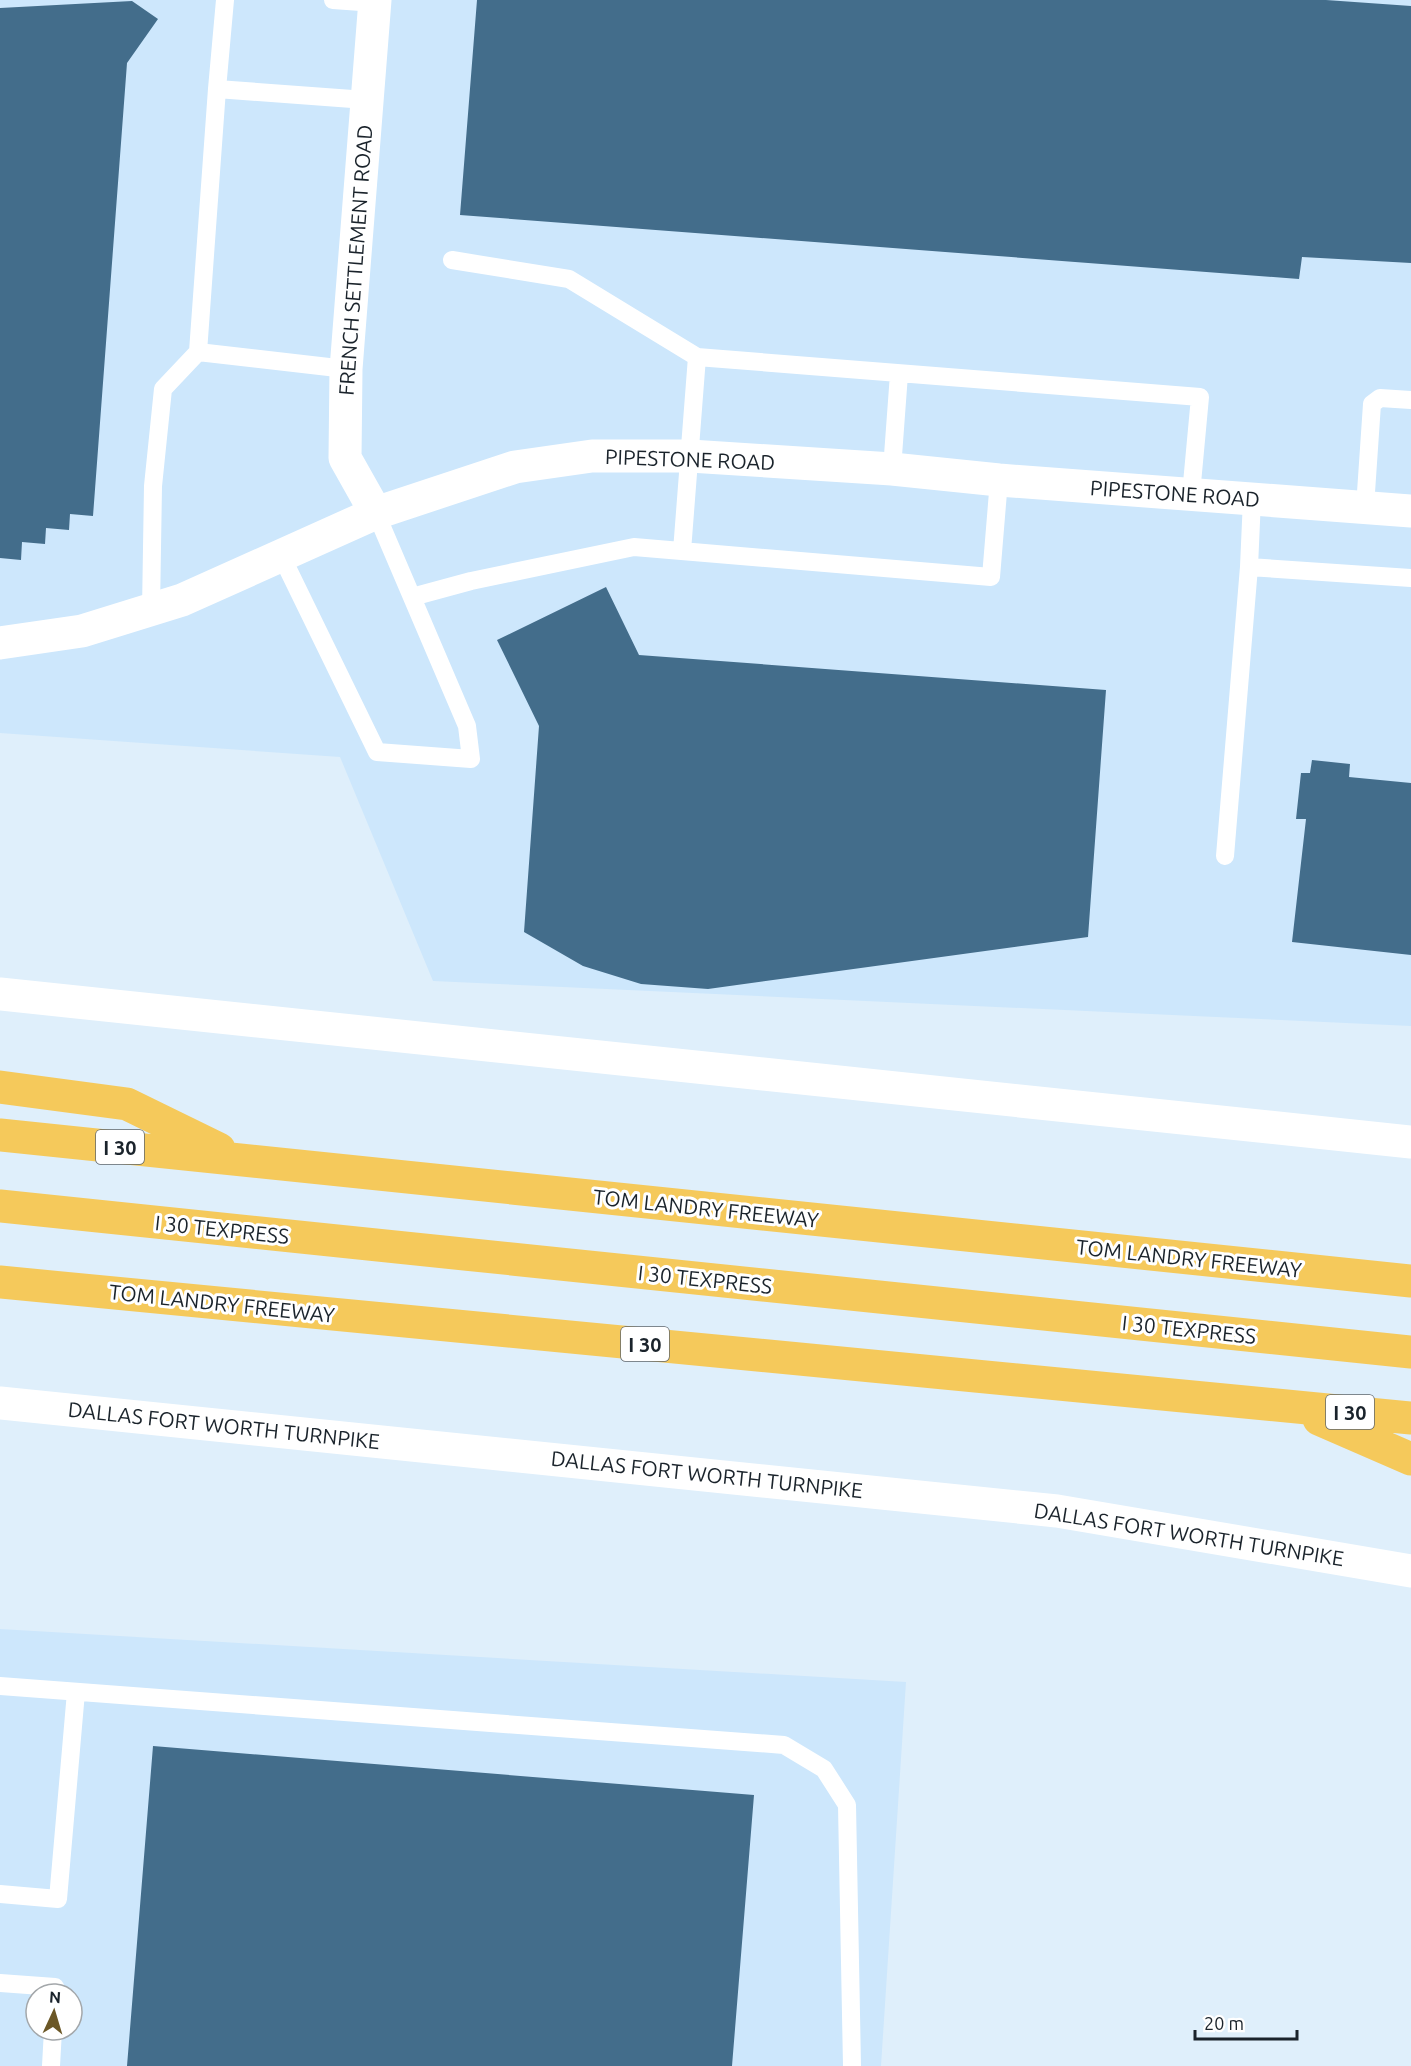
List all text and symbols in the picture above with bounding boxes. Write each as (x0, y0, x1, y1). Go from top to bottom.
street label: FRENCH SETTLEMENT ROAD (334, 124, 376, 396)
street label: PIPESTONE ROAD (605, 444, 775, 474)
street label: PIPESTONE ROAD (1089, 475, 1261, 511)
road number: I 30 (96, 1130, 144, 1164)
street label: TOM LANDRY FREEWAY (592, 1184, 820, 1232)
street label: I 30 TEXPRESS (154, 1210, 290, 1248)
street label: TOM LANDRY FREEWAY (1075, 1234, 1303, 1282)
street label: I 30 TEXPRESS (637, 1260, 773, 1298)
street label: TOM LANDRY FREEWAY (108, 1279, 336, 1327)
street label: I 30 TEXPRESS (1121, 1310, 1257, 1348)
road number: I 30 (621, 1327, 669, 1361)
road number: I 30 (1326, 1395, 1374, 1429)
street label: DALLAS FORT WORTH TURNPIKE (67, 1397, 381, 1453)
street label: DALLAS FORT WORTH TURNPIKE (550, 1446, 864, 1502)
street label: DALLAS FORT WORTH TURNPIKE (1032, 1498, 1346, 1570)
north arrow (24, 1982, 84, 2042)
text: N (48, 1988, 62, 2006)
scale bar (1195, 2003, 1297, 2041)
text: 20 m (1204, 2013, 1244, 2033)

